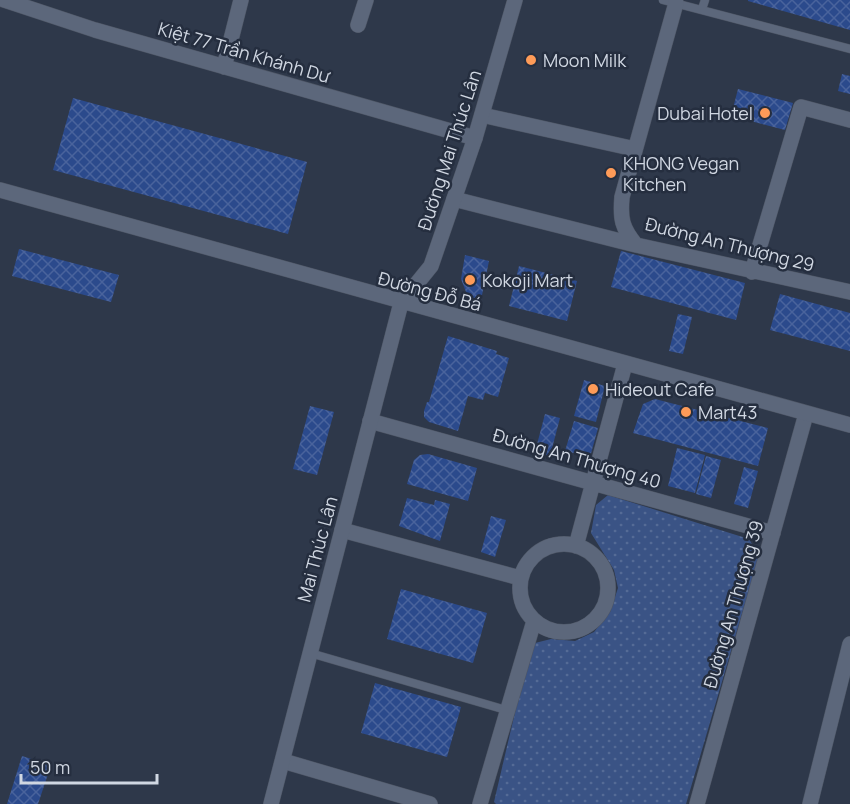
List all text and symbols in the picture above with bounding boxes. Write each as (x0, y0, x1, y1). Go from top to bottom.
street label: Kiệt 77 Trần Khánh Dư (155, 16, 334, 88)
place label: Moon Milk (543, 48, 627, 72)
marker: Moon Milk (524, 53, 538, 67)
street label: Đường Mai Thúc Lân (412, 67, 486, 233)
place label: Dubai Hotel (657, 101, 753, 125)
marker: Dubai Hotel (758, 106, 772, 120)
place label: KHONG Vegan Kitchen (623, 151, 739, 196)
marker: KHONG Vegan Kitchen (604, 166, 618, 180)
street label: Đường An Thượng 29 (643, 211, 817, 277)
street label: Đường Đỗ Bá (376, 266, 484, 316)
place label: Kokoji Mart (482, 268, 573, 292)
marker: Kokoji Mart (463, 273, 477, 287)
place label: Hideout Cafe (605, 377, 714, 401)
marker: Hideout Cafe (586, 382, 600, 396)
place label: Mart43 (698, 400, 757, 424)
marker: Mart43 (679, 405, 693, 419)
street label: Đường An Thượng 40 (490, 423, 664, 493)
street label: Mai Thúc Lân (291, 493, 343, 605)
street label: Đường An Thượng 39 (698, 517, 768, 691)
scale bar (21, 747, 158, 785)
text: 50 m (30, 755, 70, 779)

